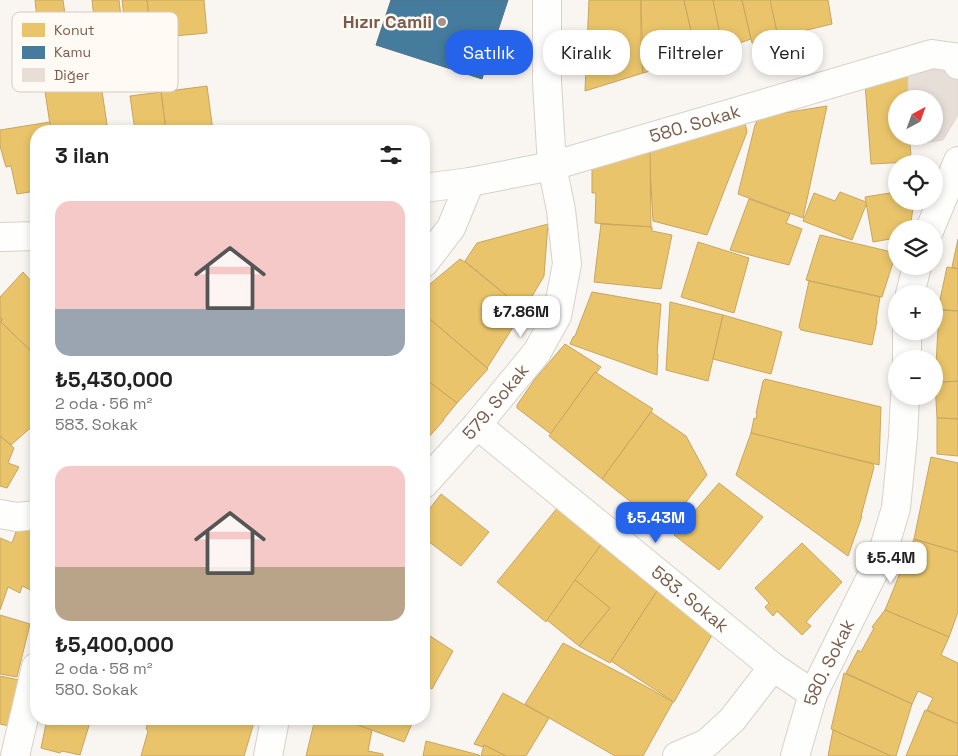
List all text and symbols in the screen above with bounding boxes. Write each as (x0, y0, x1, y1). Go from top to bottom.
place label: Hızır Camii (343, 10, 432, 33)
legend (12, 12, 178, 92)
marker: Hızır Camii (436, 16, 448, 28)
text: Konut (54, 21, 94, 39)
chip: Satılık (445, 30, 533, 75)
chip: Kiralık (543, 30, 630, 75)
chip: Filtreler (640, 30, 742, 75)
chip: Yeni (752, 30, 823, 75)
text: Kamu (54, 43, 91, 61)
text: Diğer (54, 66, 89, 84)
north arrow (888, 90, 942, 145)
map controls (888, 90, 943, 405)
street label: 580. Sokak (647, 99, 743, 148)
icon: filters (377, 141, 405, 169)
text: 3 ilan (55, 142, 109, 169)
button: locate (888, 155, 943, 210)
button: layers (888, 220, 943, 275)
icon: home (185, 233, 275, 323)
button: + (888, 285, 943, 340)
pin: ₺7.86M (480, 296, 562, 338)
text: ₺7.86M (493, 301, 549, 322)
button: − (888, 350, 943, 405)
street label: 579. Sokak (457, 359, 534, 444)
text: ₺5,430,000 (55, 366, 173, 393)
text: 2 oda · 56 m² (55, 393, 152, 414)
text: 583. Sokak (55, 414, 138, 435)
icon: home (185, 498, 275, 588)
pin: ₺5.43M (615, 502, 697, 544)
text: ₺5.43M (627, 507, 685, 528)
pin: ₺5.4M (856, 542, 926, 584)
text: ₺5.4M (867, 547, 915, 568)
street label: 583. Sokak (647, 560, 734, 637)
street label: 580. Sokak (798, 615, 860, 708)
text: ₺5,400,000 (55, 631, 174, 658)
text: 2 oda · 58 m² (55, 658, 153, 679)
text: 580. Sokak (55, 679, 138, 700)

